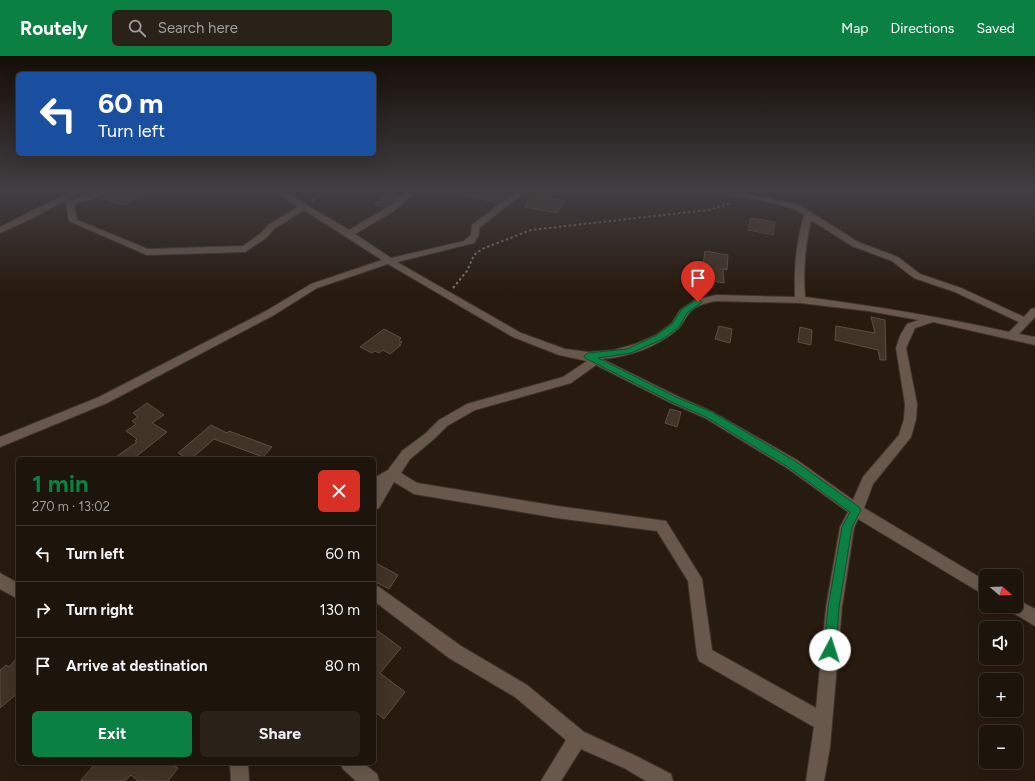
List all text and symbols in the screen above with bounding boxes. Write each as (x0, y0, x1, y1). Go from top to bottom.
search box (112, 10, 392, 46)
text: Routely (20, 17, 88, 40)
icon: search (126, 17, 148, 39)
text: Search here (158, 19, 238, 37)
text: Map (841, 20, 869, 37)
text: Directions (891, 20, 954, 37)
text: Saved (976, 20, 1015, 37)
text: 60 m (98, 86, 163, 120)
icon: left (32, 88, 84, 140)
text: Turn left (98, 120, 165, 142)
pin (681, 261, 715, 302)
icon: arrive (687, 267, 709, 289)
text: 1 min (32, 469, 89, 498)
button: close (318, 470, 360, 512)
text: 270 m · 13:02 (32, 499, 110, 514)
icon: left (32, 543, 54, 565)
text: Turn left (66, 545, 124, 563)
text: 60 m (325, 545, 360, 563)
north arrow (979, 569, 1023, 613)
map controls (979, 569, 1023, 769)
icon: right (32, 599, 54, 621)
text: Turn right (66, 601, 134, 619)
text: 130 m (320, 601, 360, 619)
button: sound (979, 621, 1023, 665)
position arrow (809, 629, 851, 671)
icon: arrive (32, 655, 54, 677)
text: Arrive at destination (66, 657, 207, 675)
text: 80 m (325, 657, 360, 675)
button: + (979, 673, 1023, 717)
button: Exit (32, 711, 192, 757)
button: Share (200, 711, 360, 757)
button: − (979, 725, 1023, 769)

